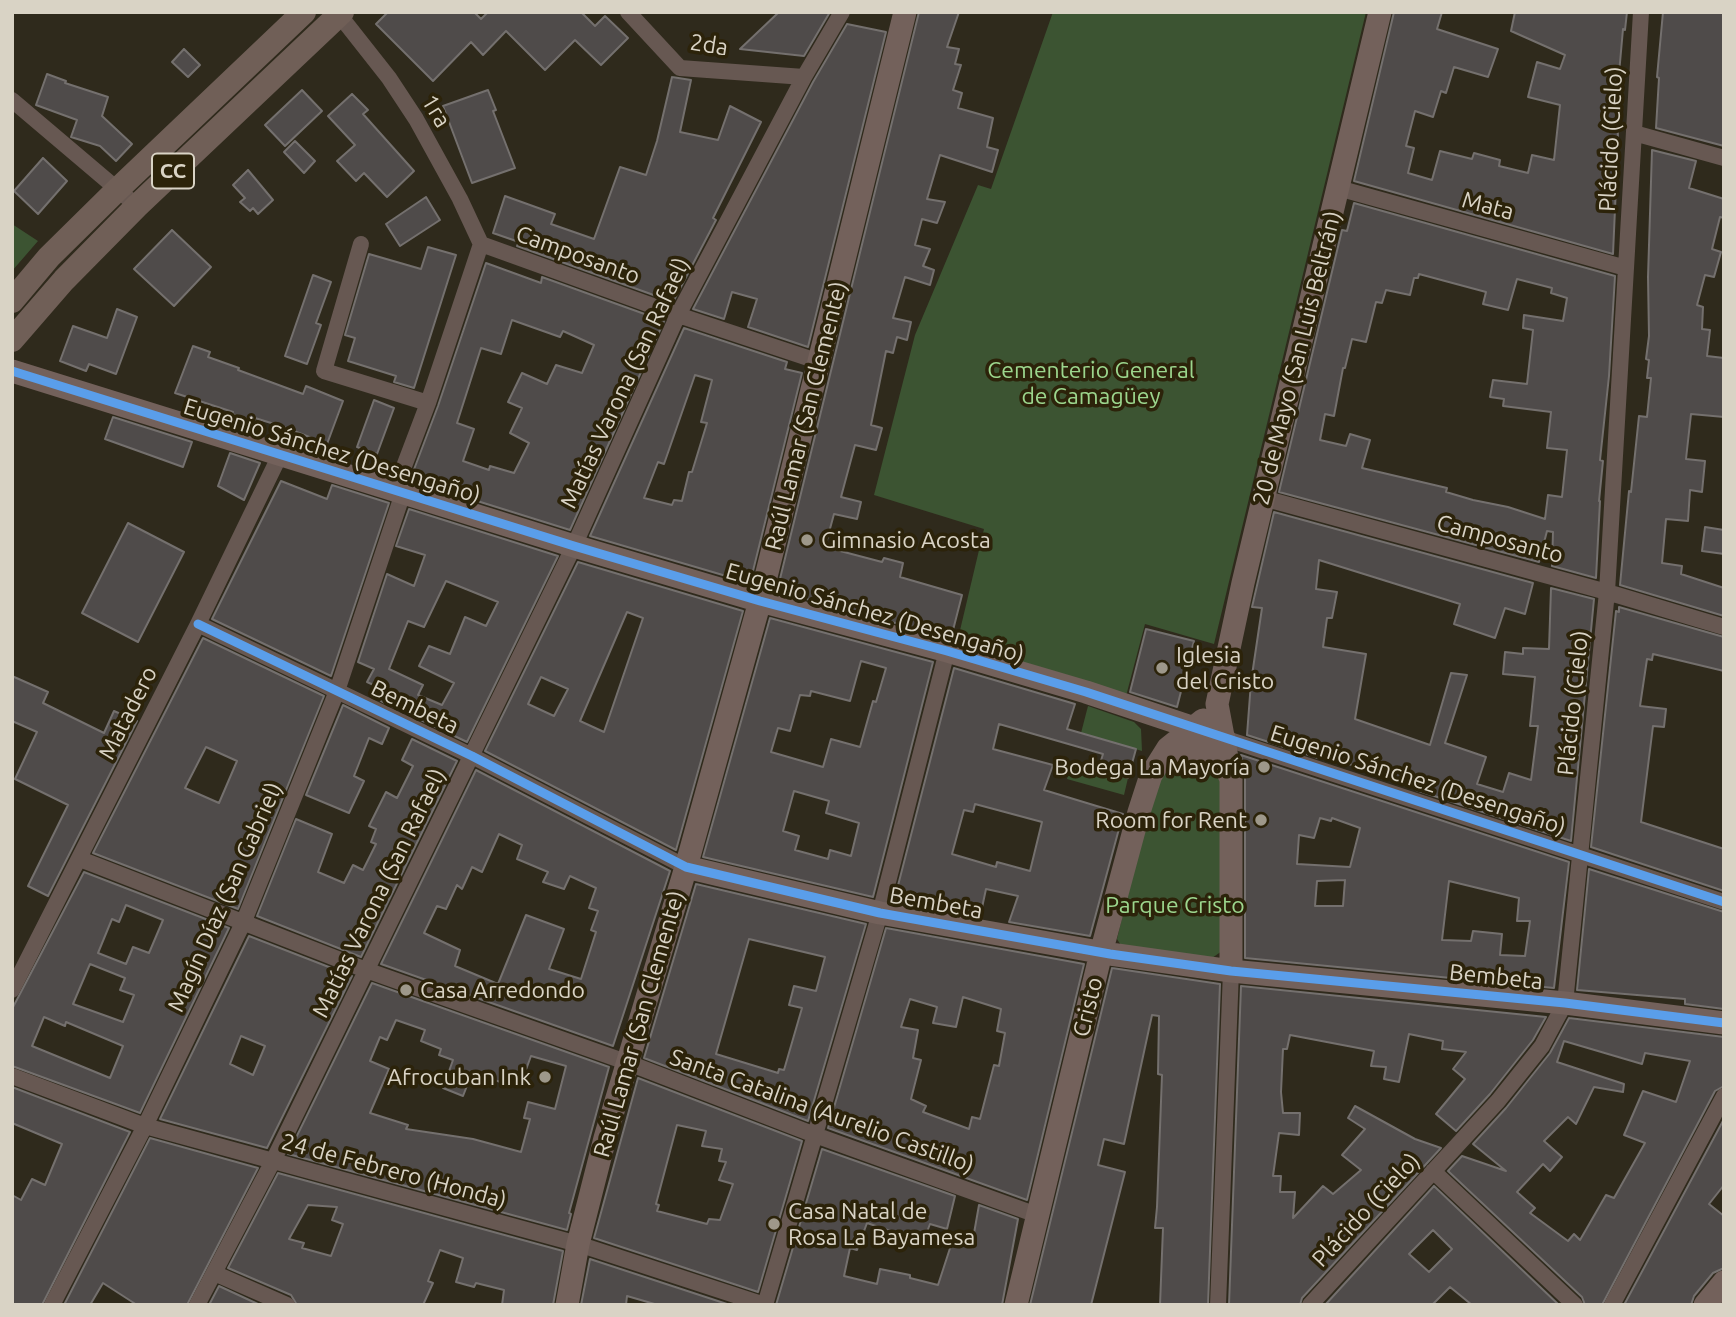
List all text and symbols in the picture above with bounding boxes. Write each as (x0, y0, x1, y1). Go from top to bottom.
street label: 2da (688, 28, 730, 62)
street label: Plácido (Cielo) (1593, 66, 1629, 212)
street label: 1ra (416, 90, 456, 132)
road number: CC (152, 154, 194, 188)
street label: Mata (1459, 186, 1517, 226)
street label: 20 de Mayo (San Luis Beltrán) (1247, 208, 1347, 508)
street label: Camposanto (512, 220, 644, 290)
street label: Matías Varona (San Rafael) (555, 253, 695, 513)
street label: Raúl Lamar (San Clemente) (759, 279, 853, 553)
park label: Cementerio General de Camagüey (987, 356, 1195, 410)
street label: Eugenio Sánchez (Desengaño) (180, 393, 484, 509)
street label: Camposanto (1434, 509, 1566, 569)
place label: Gimnasio Acosta (821, 526, 991, 554)
marker: Gimnasio Acosta (799, 532, 815, 548)
street label: Eugenio Sánchez (Desengaño) (723, 557, 1027, 669)
street label: Plácido (Cielo) (1552, 629, 1594, 777)
place label: Iglesia del Cristo (1176, 641, 1274, 695)
marker: Iglesia del Cristo (1154, 660, 1170, 676)
street label: Matadero (93, 662, 163, 764)
street label: Bembeta (367, 674, 463, 740)
street label: Eugenio Sánchez (Desengaño) (1267, 719, 1569, 841)
place label: Bodega La Mayoría (1054, 753, 1250, 781)
marker: Bodega La Mayoría (1256, 759, 1272, 775)
street label: Matías Varona (San Rafael) (307, 764, 451, 1022)
street label: Magín Díaz (San Gabriel) (162, 778, 288, 1016)
place label: Room for Rent (1095, 806, 1247, 834)
marker: Room for Rent (1253, 812, 1269, 828)
street label: Bembeta (887, 881, 985, 925)
street label: Raúl Lamar (San Clemente) (588, 887, 690, 1161)
park label: Parque Cristo (1105, 891, 1245, 919)
street label: Bembeta (1448, 958, 1544, 996)
street label: Cristo (1067, 974, 1109, 1040)
place label: Casa Arredondo (420, 976, 585, 1004)
marker: Casa Arredondo (398, 982, 414, 998)
street label: Santa Catalina (Aurelio Castillo) (666, 1043, 978, 1179)
place label: Afrocuban Ink (387, 1063, 531, 1091)
marker: Afrocuban Ink (537, 1069, 553, 1085)
street label: 24 de Febrero (Honda) (279, 1128, 509, 1214)
street label: Plácido (Cielo) (1306, 1147, 1426, 1273)
place label: Casa Natal de Rosa La Bayamesa (788, 1197, 975, 1251)
marker: Casa Natal de Rosa La Bayamesa (766, 1216, 782, 1232)

